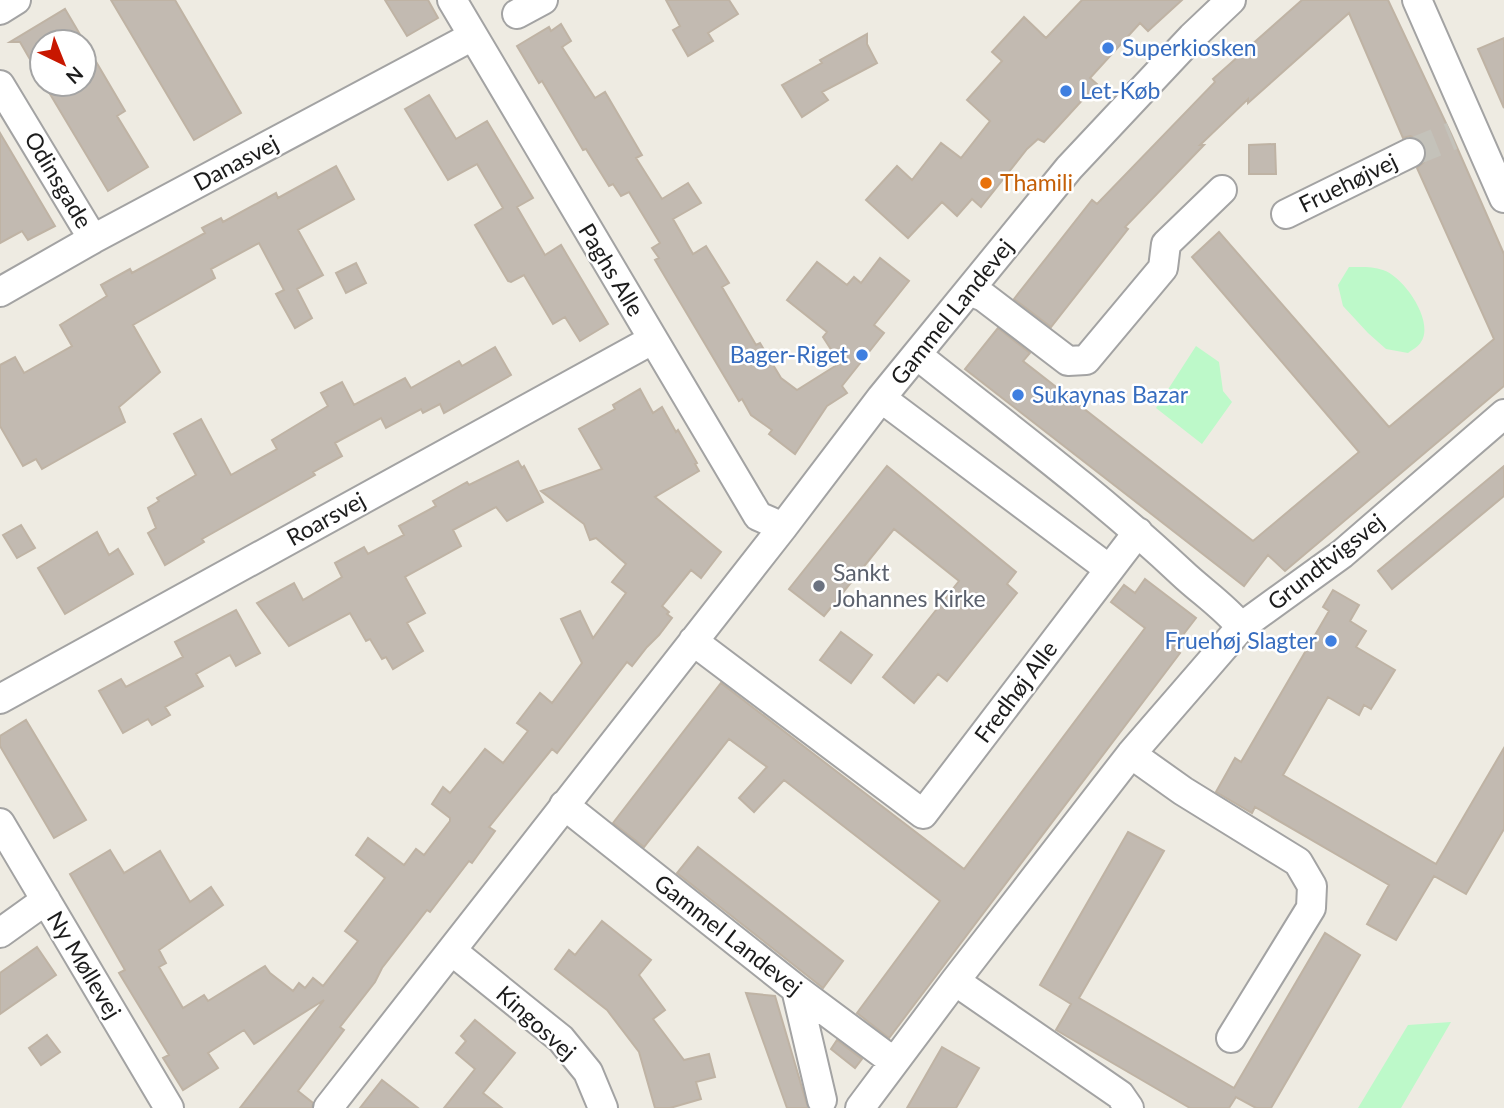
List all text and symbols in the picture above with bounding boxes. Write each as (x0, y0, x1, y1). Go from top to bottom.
north arrow (28, 28, 98, 98)
place label: Superkiosken (1122, 33, 1257, 61)
marker: Superkiosken (1100, 40, 1116, 56)
text: N (62, 62, 88, 89)
place label: Let-Køb (1080, 76, 1160, 104)
marker: Let-Køb (1058, 83, 1074, 99)
street label: Odinsgade (19, 126, 99, 233)
street label: Danasvej (188, 128, 283, 196)
street label: Fruehøjvej (1294, 146, 1401, 218)
place label: Thamili (1000, 168, 1073, 196)
marker: Thamili (978, 175, 994, 191)
street label: Paghs Alle (573, 218, 650, 321)
street label: Gammel Landevej (884, 233, 1019, 390)
place label: Bager-Riget (730, 340, 849, 368)
marker: Bager-Riget (854, 347, 870, 363)
place label: Sukaynas Bazar (1032, 380, 1189, 408)
marker: Sukaynas Bazar (1010, 387, 1026, 403)
street label: Roarsvej (281, 485, 370, 551)
street label: Grundtvigsvej (1262, 507, 1389, 615)
place label: Sankt Johannes Kirke (833, 558, 986, 612)
marker: Sankt Johannes Kirke (811, 578, 827, 594)
place label: Fruehøj Slagter (1165, 626, 1318, 654)
marker: Fruehøj Slagter (1323, 633, 1339, 649)
street label: Fredhøj Alle (968, 635, 1062, 748)
street label: Gammel Landevej (649, 868, 808, 1001)
street label: Ny Møllevej (42, 906, 128, 1023)
street label: Kingosvej (491, 979, 582, 1065)

